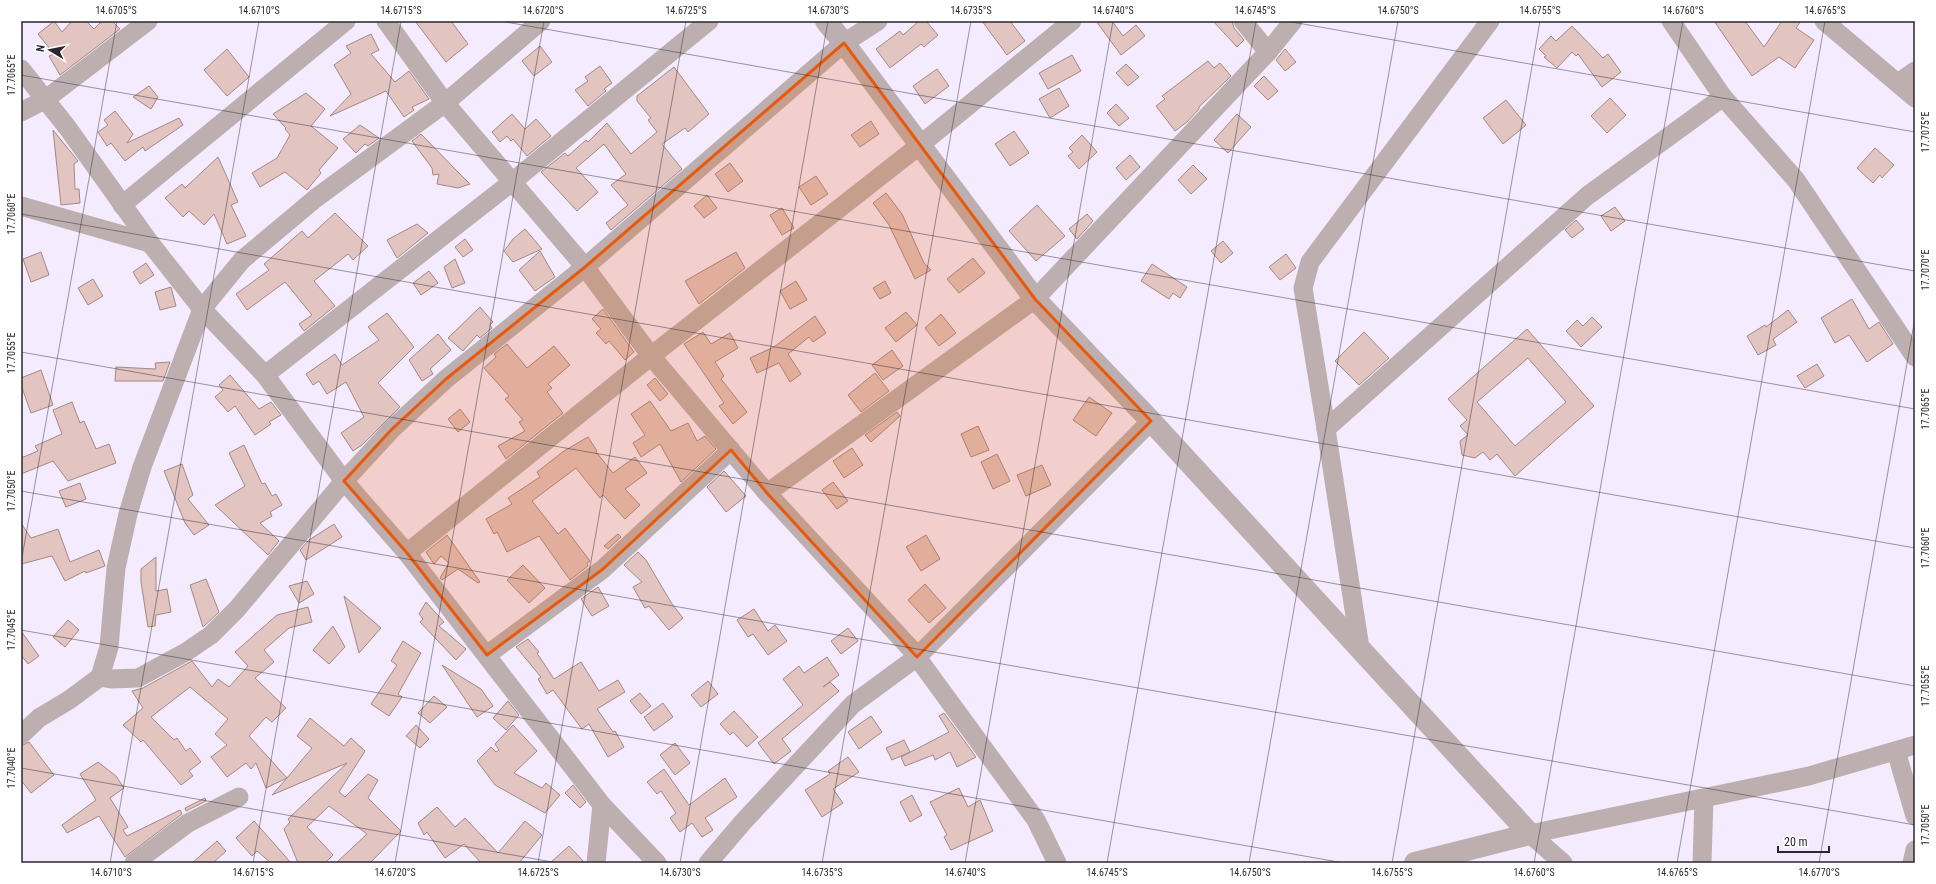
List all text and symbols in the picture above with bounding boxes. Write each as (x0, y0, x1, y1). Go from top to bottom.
text: 14.6705°S (95, 5, 137, 16)
text: 14.6710°S (238, 5, 280, 16)
text: 14.6715°S (380, 5, 422, 16)
text: 14.6720°S (522, 5, 564, 16)
text: 14.6725°S (665, 5, 707, 16)
text: 14.6730°S (807, 5, 849, 16)
text: 14.6735°S (950, 5, 992, 16)
text: 14.6740°S (1092, 5, 1134, 16)
text: 14.6745°S (1234, 5, 1276, 16)
text: 14.6750°S (1377, 5, 1419, 16)
text: 14.6755°S (1519, 5, 1561, 16)
text: 14.6760°S (1662, 5, 1704, 16)
text: 14.6765°S (1804, 5, 1846, 16)
north arrow (30, 30, 70, 70)
text: N (34, 44, 48, 53)
text: 17.7065°E (6, 54, 17, 95)
text: 17.7075°E (1920, 111, 1931, 152)
text: 17.7060°E (6, 193, 17, 234)
text: 17.7070°E (1920, 249, 1931, 290)
text: 17.7055°E (6, 332, 17, 373)
text: 17.7065°E (1920, 388, 1931, 429)
text: 17.7050°E (6, 470, 17, 511)
text: 17.7060°E (1920, 527, 1931, 568)
text: 17.7045°E (6, 609, 17, 650)
text: 17.7055°E (1920, 665, 1931, 706)
text: 17.7040°E (6, 747, 17, 788)
text: 17.7050°E (1920, 804, 1931, 845)
scale bar (1778, 828, 1829, 854)
text: 20 m (1784, 835, 1808, 849)
text: 14.6710°S (90, 867, 132, 878)
text: 14.6715°S (232, 867, 274, 878)
text: 14.6720°S (374, 867, 416, 878)
text: 14.6725°S (517, 867, 559, 878)
text: 14.6730°S (659, 867, 701, 878)
text: 14.6735°S (801, 867, 843, 878)
text: 14.6740°S (944, 867, 986, 878)
text: 14.6745°S (1086, 867, 1128, 878)
text: 14.6750°S (1229, 867, 1271, 878)
text: 14.6755°S (1371, 867, 1413, 878)
text: 14.6760°S (1513, 867, 1555, 878)
text: 14.6765°S (1656, 867, 1698, 878)
text: 14.6770°S (1798, 867, 1840, 878)

